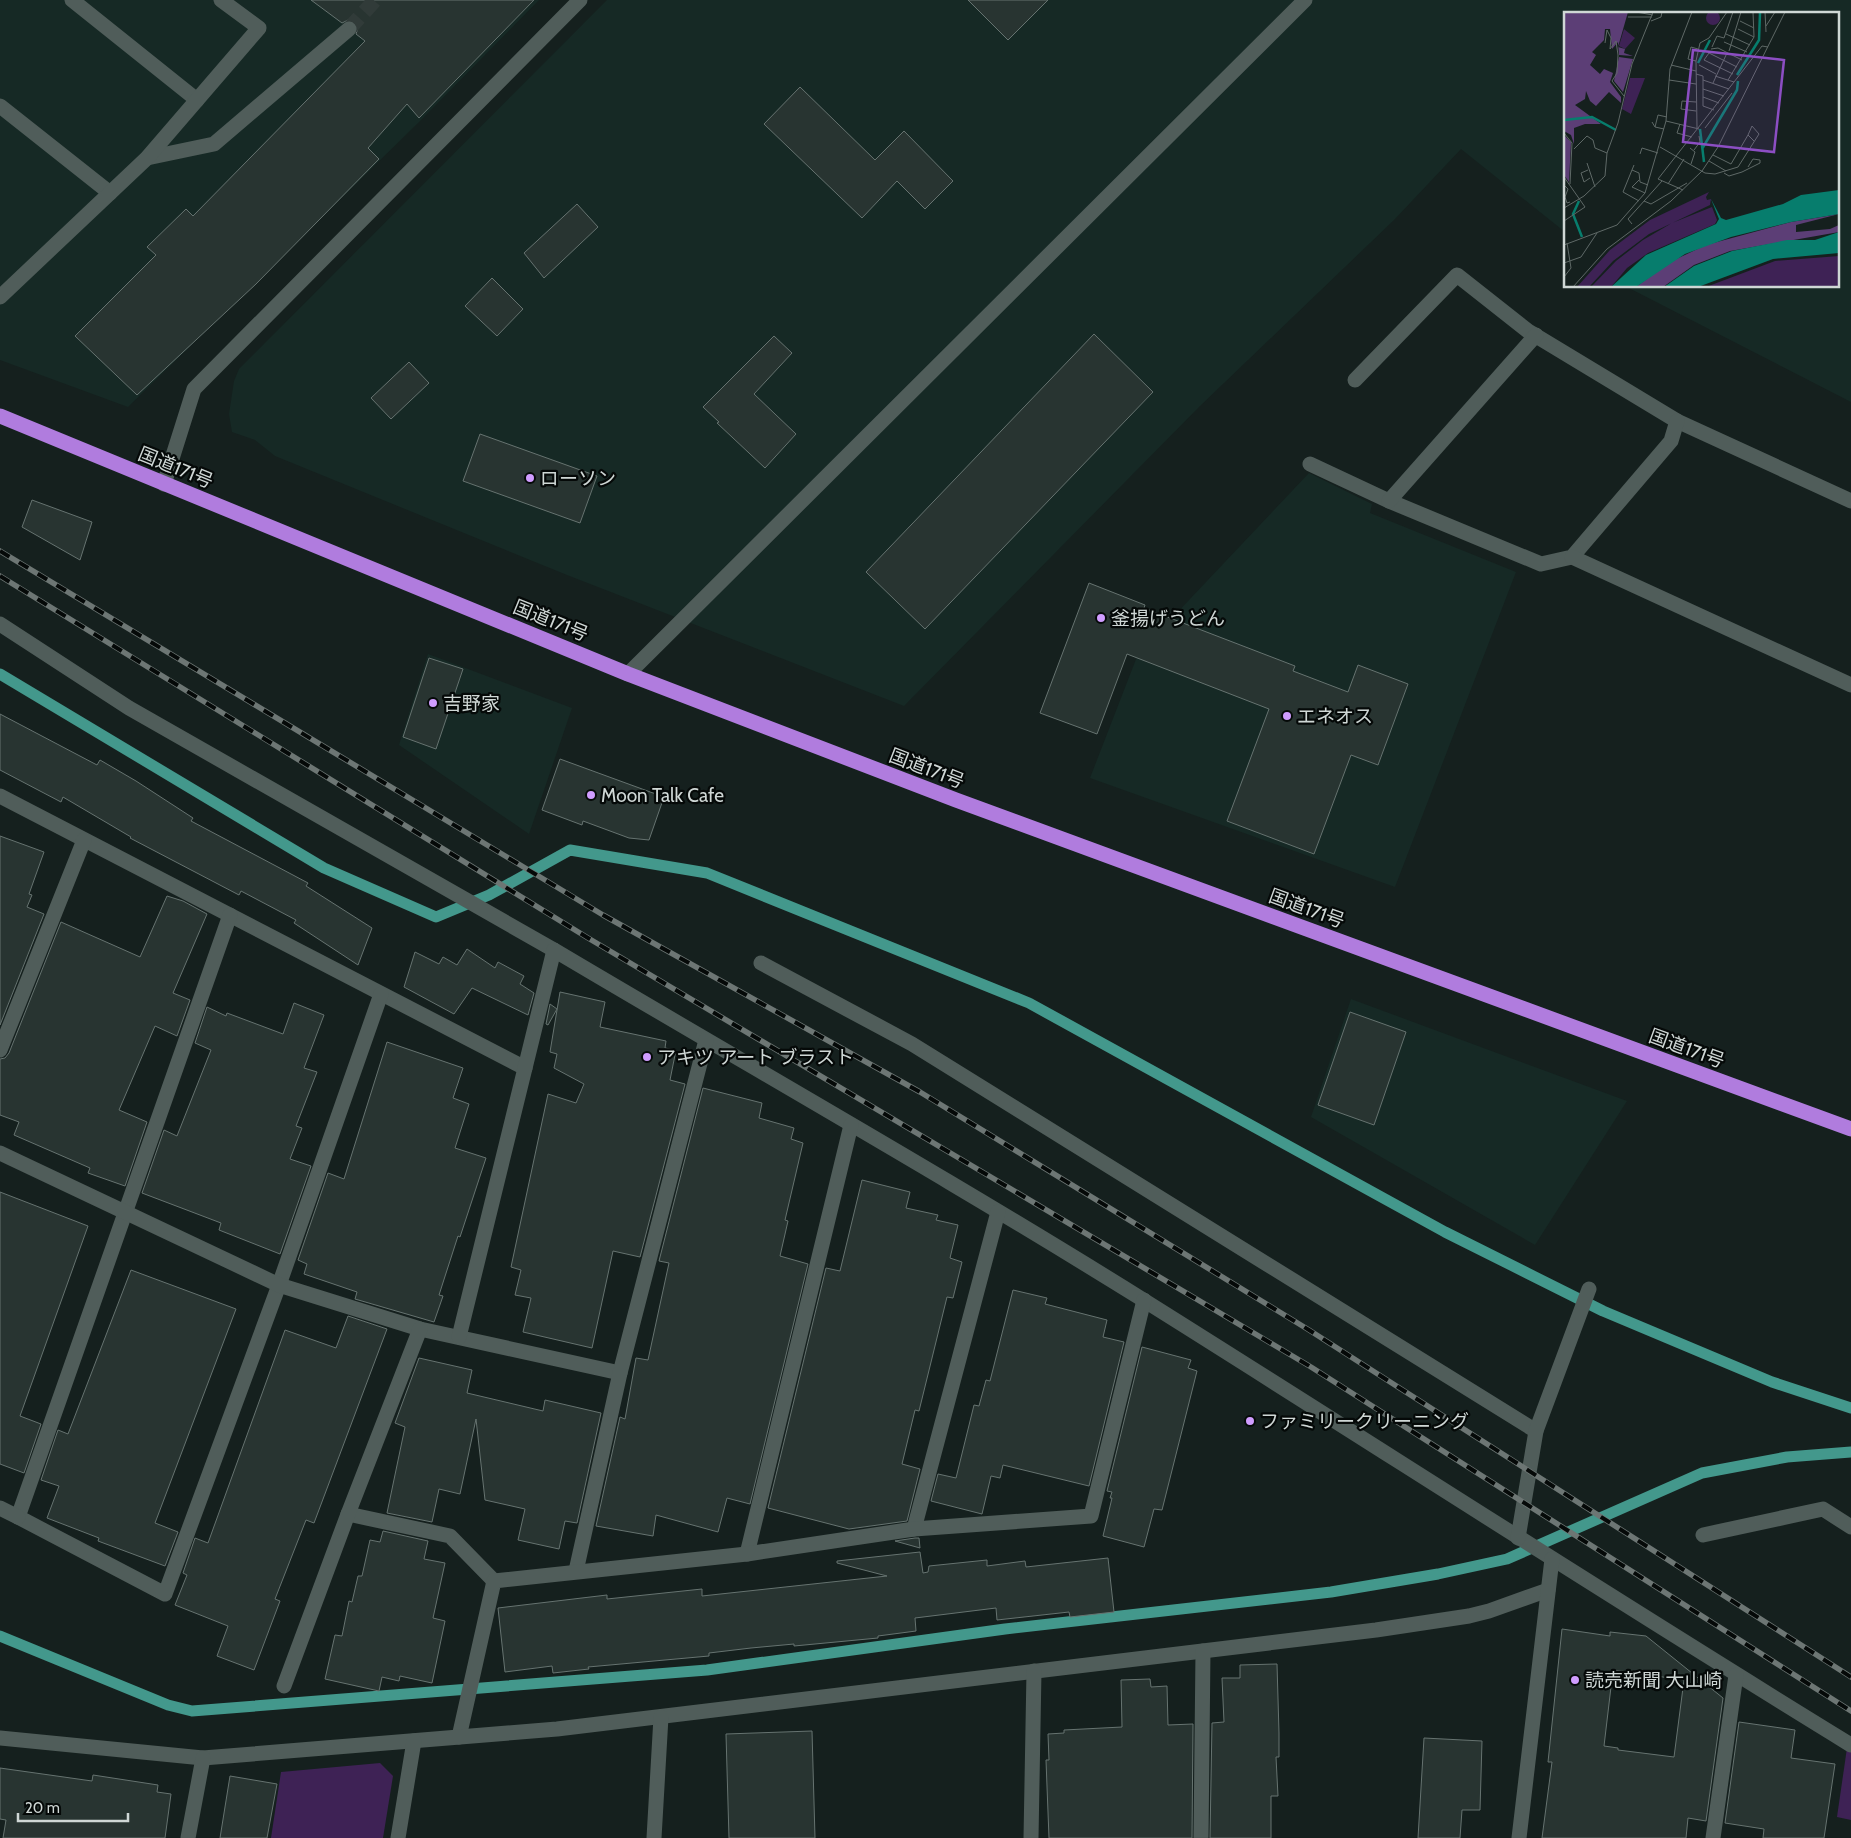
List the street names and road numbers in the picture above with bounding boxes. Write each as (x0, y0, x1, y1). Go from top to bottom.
street label: 国道171号 (135, 442, 217, 493)
street label: 国道171号 (510, 595, 592, 646)
street label: 国道171号 (886, 744, 968, 793)
street label: 国道171号 (1266, 884, 1348, 933)
street label: 国道171号 (1646, 1024, 1728, 1073)

